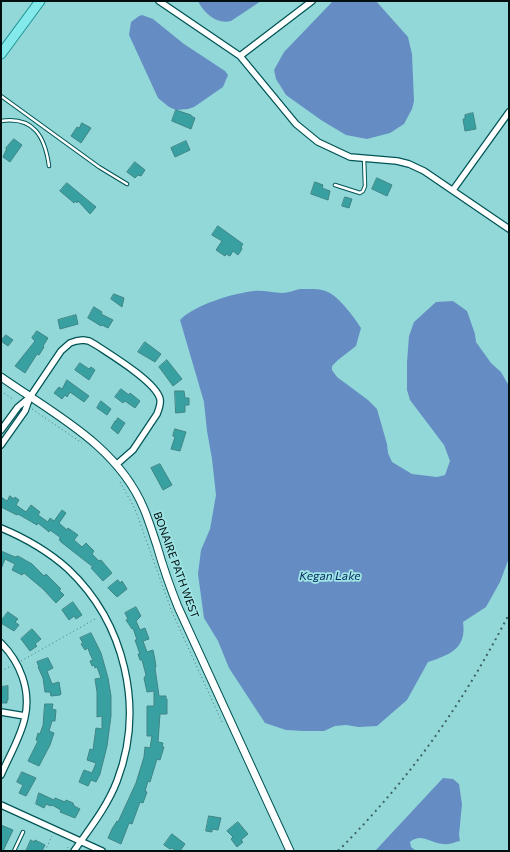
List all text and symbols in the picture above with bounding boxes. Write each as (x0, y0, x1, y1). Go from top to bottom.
street label: BONAIRE PATH WEST (151, 510, 201, 620)
water label: Kegan Lake (299, 569, 361, 583)

